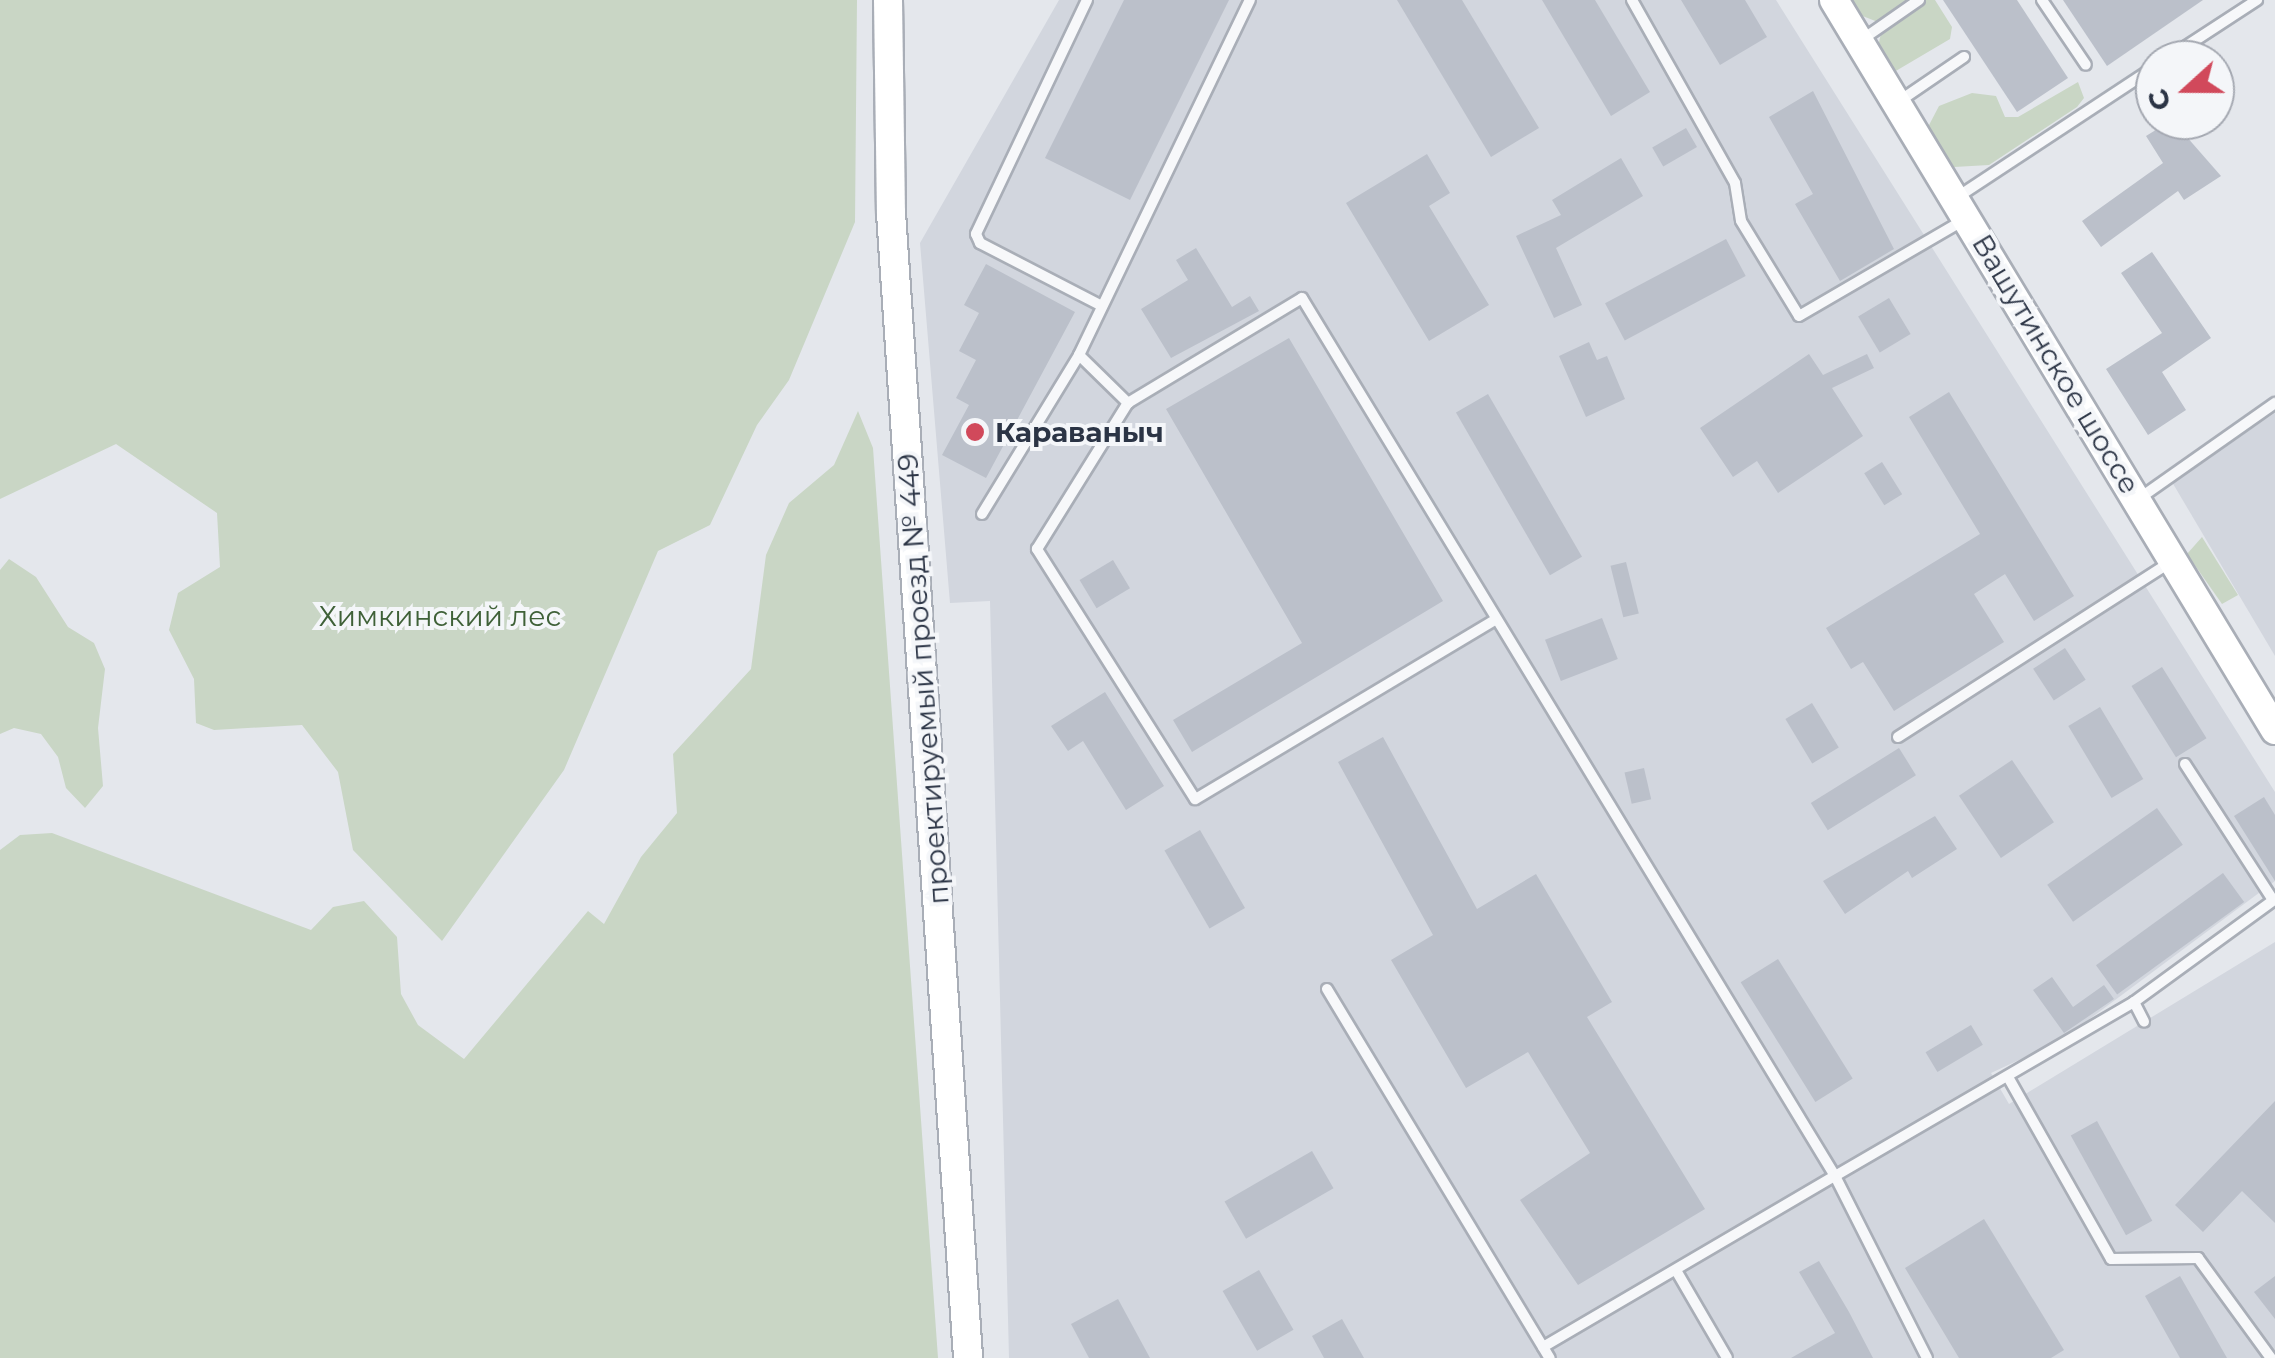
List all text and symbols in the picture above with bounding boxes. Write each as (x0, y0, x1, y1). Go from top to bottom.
north arrow (2135, 40, 2235, 140)
text: С (2139, 84, 2178, 116)
street label: Вашутинское шоссе (1965, 228, 2147, 500)
place label: Караваныч (995, 415, 1164, 449)
marker: Караваныч (964, 421, 986, 443)
street label: проектируемый проезд № 449 (890, 452, 956, 906)
park label: Химкинский лес (319, 599, 561, 633)

